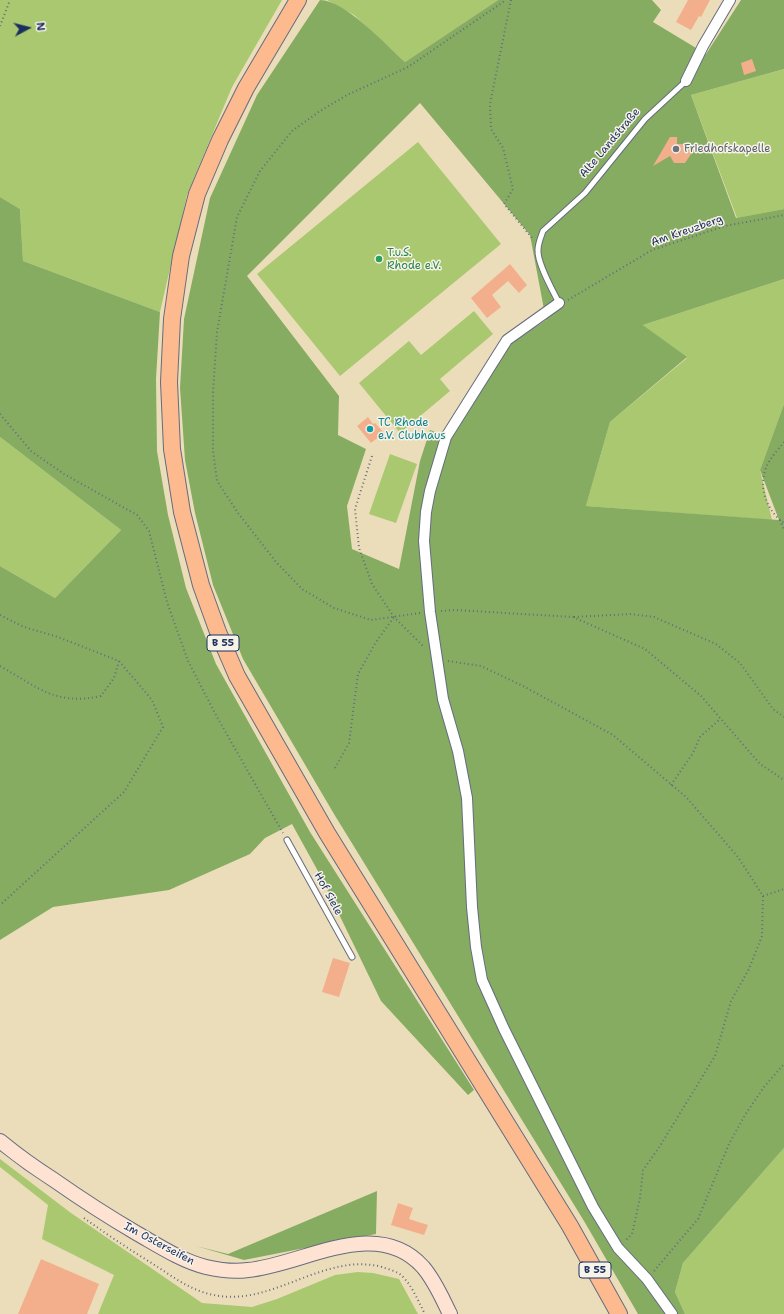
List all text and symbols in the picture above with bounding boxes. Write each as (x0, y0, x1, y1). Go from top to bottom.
north arrow (8, 8, 48, 48)
text: N (32, 21, 48, 32)
street label: Alte Landstraße (577, 106, 643, 180)
place label: Friedhofskapelle (684, 142, 771, 156)
marker: Friedhofskapelle (671, 144, 681, 154)
street label: Am Kreuzberg (649, 213, 725, 249)
place label: T.u.S. Rhode e.V. (387, 246, 441, 272)
marker: T.u.S. Rhode e.V. (374, 254, 384, 264)
place label: TC Rhode e.V. Clubhaus (378, 416, 446, 442)
marker: TC Rhode e.V. Clubhaus (365, 424, 375, 434)
road number: B 55 (207, 635, 239, 651)
street label: Hof Siele (311, 870, 345, 918)
street label: Im Osterseifen (121, 1220, 197, 1268)
road number: B 55 (579, 1262, 611, 1278)

